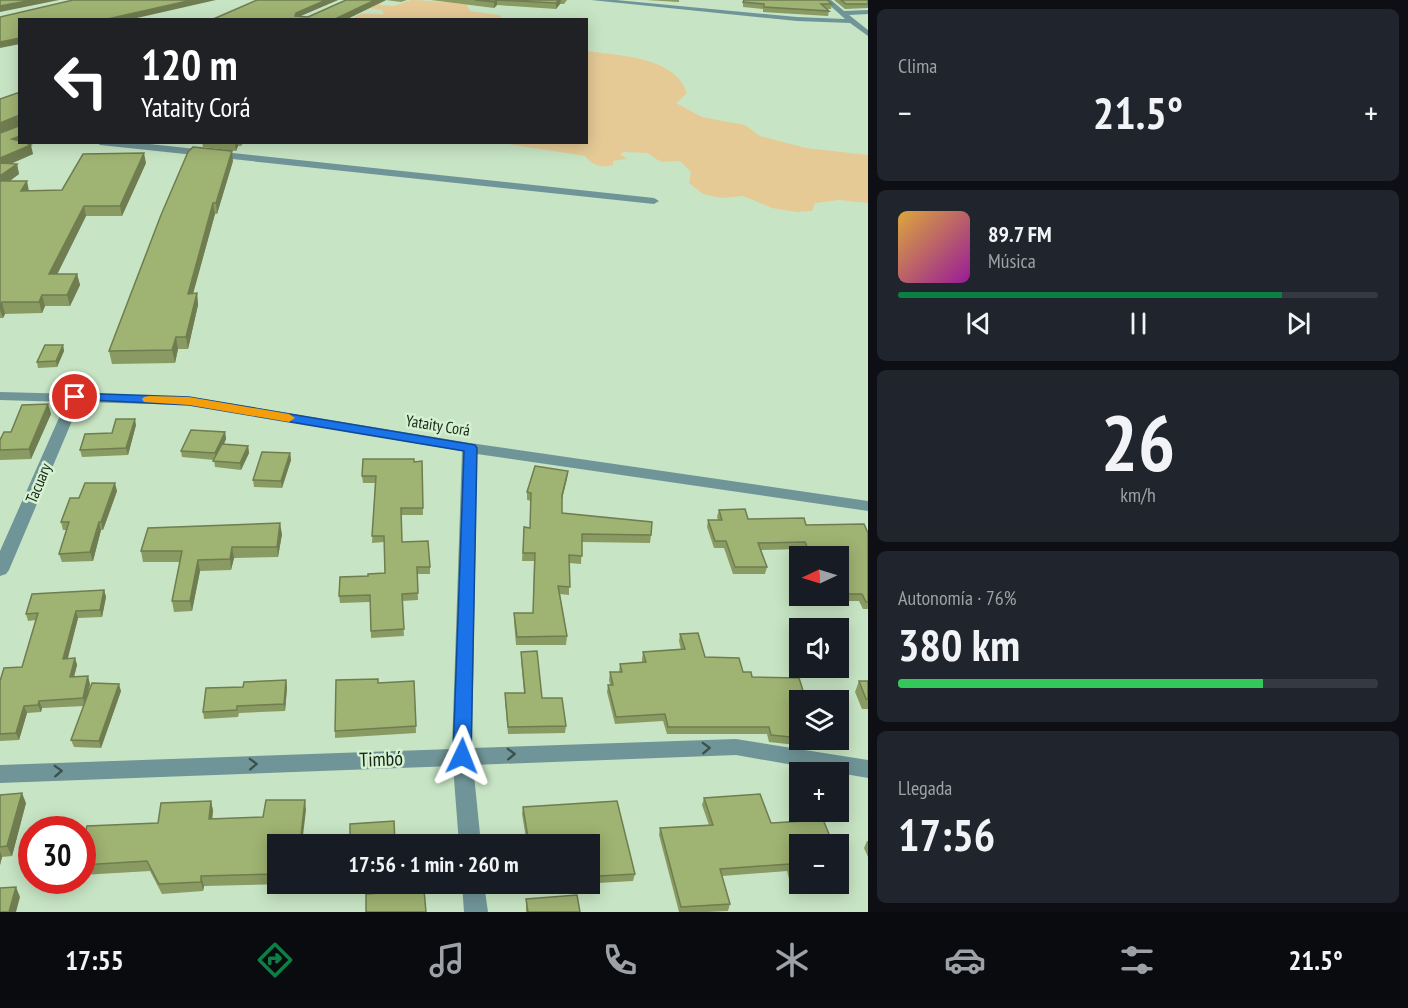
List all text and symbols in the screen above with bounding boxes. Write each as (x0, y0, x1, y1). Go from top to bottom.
text: 120 m (141, 37, 238, 92)
icon: left (42, 42, 120, 120)
text: Clima (898, 53, 937, 79)
text: 21.5° (1093, 83, 1183, 141)
text: Yataity Corá (141, 90, 250, 124)
text: − (898, 91, 912, 134)
text: + (1364, 91, 1378, 134)
text: 89.7 FM (988, 220, 1052, 248)
text: Música (988, 248, 1036, 274)
icon: previous (962, 307, 995, 340)
icon: pause (1122, 307, 1155, 340)
icon: next (1282, 307, 1315, 340)
pin (49, 371, 100, 422)
icon: arrive (58, 380, 91, 413)
text: 26 (1101, 392, 1175, 493)
street label: Yataity Corá (404, 410, 472, 440)
street label: Tacuary (21, 460, 55, 506)
text: km/h (1120, 482, 1156, 508)
north arrow (789, 546, 849, 606)
map controls (789, 546, 849, 894)
text: Autonomía · 76% (898, 585, 1016, 611)
text: 380 km (898, 615, 1020, 673)
button: sound (789, 618, 849, 678)
button: layers (789, 690, 849, 750)
position arrow (430, 724, 494, 788)
one-way arrow (702, 742, 711, 755)
street label: Timbó (359, 745, 403, 773)
one-way arrow (507, 748, 516, 761)
one-way arrow (249, 757, 258, 770)
button: + (789, 762, 849, 822)
one-way arrow (54, 765, 63, 778)
text: Llegada (898, 775, 952, 801)
text: 17:56 (898, 805, 995, 863)
speed limit sign: 30 (18, 816, 96, 894)
button: − (789, 834, 849, 894)
text: 17:56 · 1 min · 260 m (348, 850, 519, 878)
icon: directions (254, 939, 296, 981)
icon: music (426, 939, 468, 981)
icon: phone (599, 939, 641, 981)
icon: climate (771, 939, 813, 981)
icon: car (944, 939, 986, 981)
icon: filters (1116, 939, 1158, 981)
text: 17:55 (65, 943, 124, 977)
text: 21.5° (1288, 943, 1343, 977)

